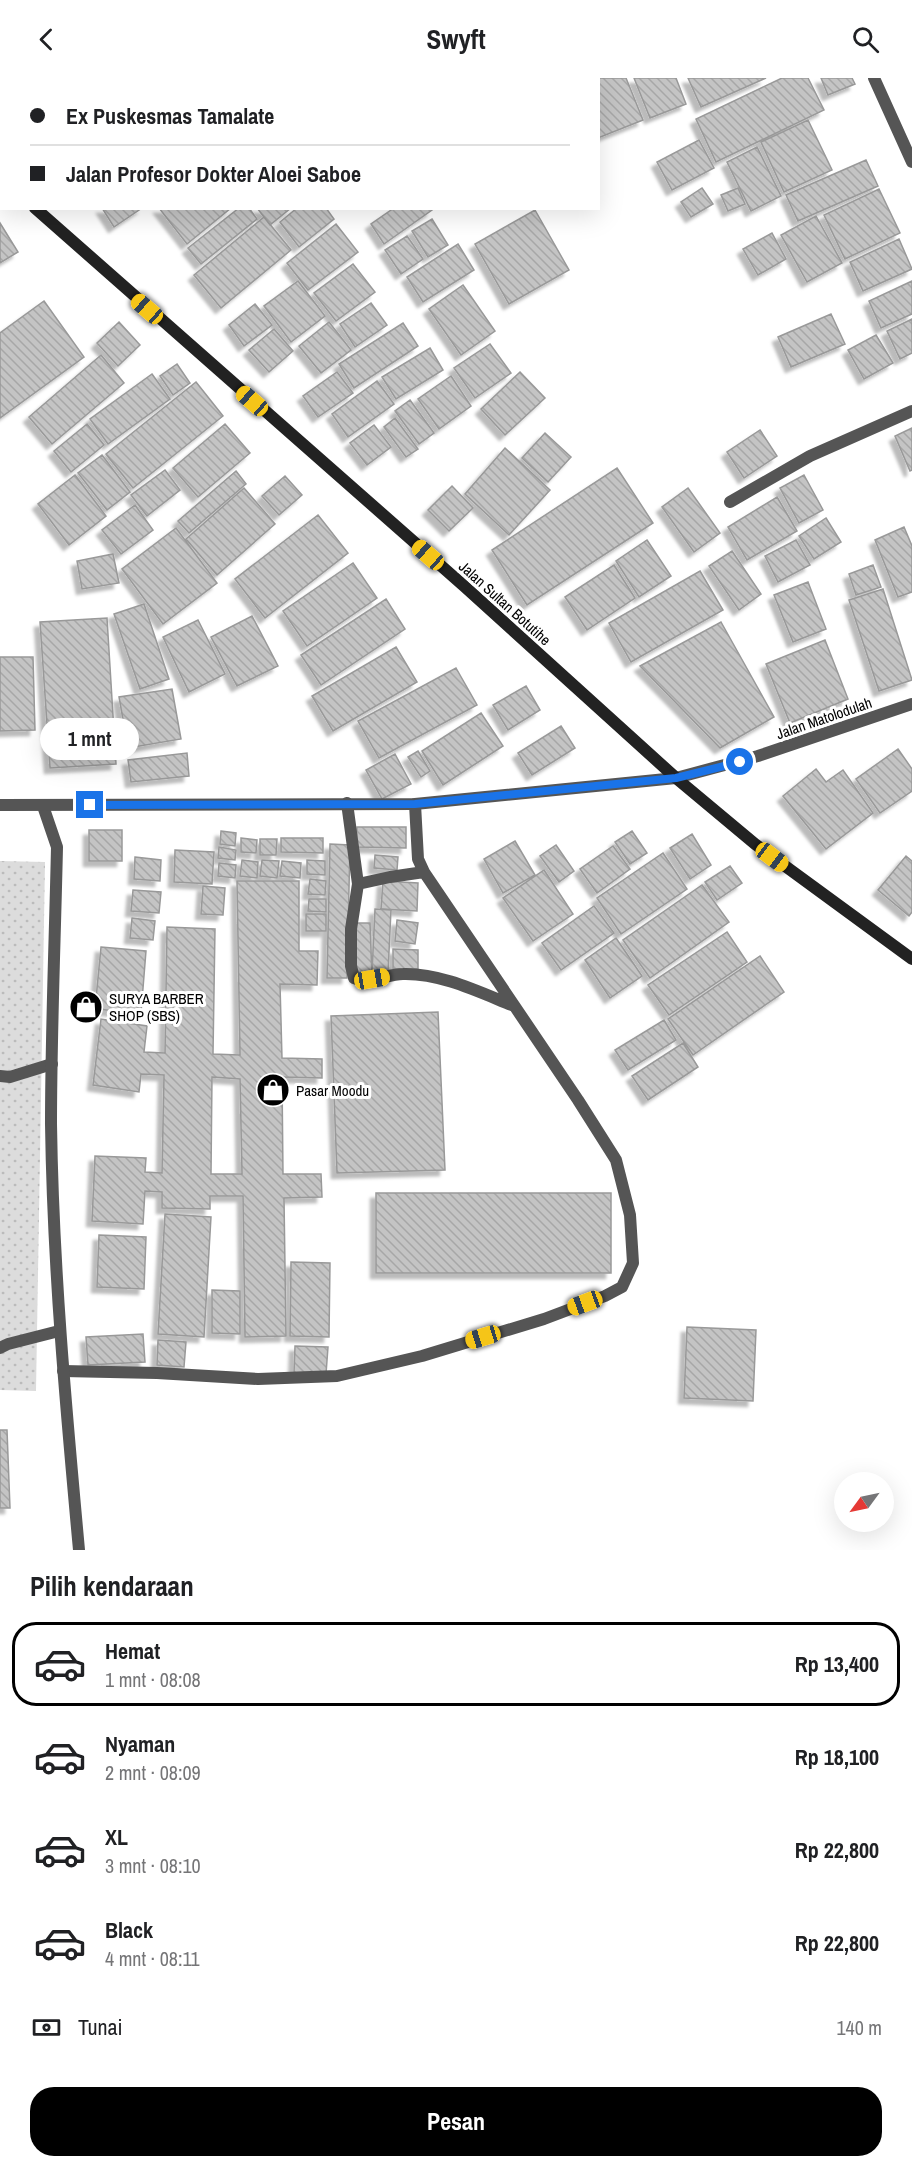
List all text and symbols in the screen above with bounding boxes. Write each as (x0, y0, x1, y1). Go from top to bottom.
text: Swyft (426, 21, 486, 57)
icon: back (30, 23, 63, 56)
icon: search (849, 23, 882, 56)
text: Ex Puskesmas Tamalate (66, 101, 274, 131)
text: Jalan Profesor Dokter Aloei Saboe (66, 159, 361, 189)
car (128, 290, 166, 328)
car (233, 382, 271, 420)
car (409, 536, 447, 574)
street label: Jalan Sultan Botutihe (455, 556, 556, 650)
street label: Jalan Matolodulah (773, 692, 875, 744)
callout: 1 mnt (40, 718, 140, 760)
text: 1 mnt (68, 725, 111, 752)
route start (726, 748, 753, 775)
route end (76, 791, 103, 818)
car (752, 839, 792, 875)
car (353, 967, 391, 991)
place label: SURYA BARBER SHOP (SBS) (109, 988, 204, 1026)
shop icon: SURYA BARBER SHOP (SBS) (68, 989, 104, 1025)
shop icon: Pasar Moodu (255, 1072, 291, 1108)
place label: Pasar Moodu (296, 1080, 369, 1101)
car (565, 1288, 605, 1318)
car (463, 1323, 503, 1351)
north arrow (834, 1472, 894, 1532)
map controls (834, 1472, 894, 1532)
text: Pilih kendaraan (30, 1568, 194, 1604)
text: Hemat (105, 1636, 160, 1666)
icon: car (33, 1637, 87, 1691)
text: Rp 13,400 (795, 1649, 879, 1679)
text: 1 mnt · 08:08 (105, 1666, 201, 1693)
text: Nyaman (105, 1729, 175, 1759)
icon: car (33, 1730, 87, 1784)
text: Rp 18,100 (795, 1742, 879, 1772)
text: 2 mnt · 08:09 (105, 1759, 201, 1786)
text: XL (105, 1822, 128, 1852)
icon: car (33, 1823, 87, 1877)
text: Rp 22,800 (795, 1835, 879, 1865)
text: 3 mnt · 08:10 (105, 1852, 201, 1879)
text: Black (105, 1915, 153, 1945)
icon: car (33, 1916, 87, 1970)
text: Rp 22,800 (795, 1928, 879, 1958)
text: 4 mnt · 08:11 (105, 1945, 200, 1972)
icon: cash (30, 2011, 63, 2044)
text: Tunai (78, 2012, 123, 2042)
text: 140 m (836, 2014, 882, 2041)
button: Pesan (30, 2087, 882, 2156)

